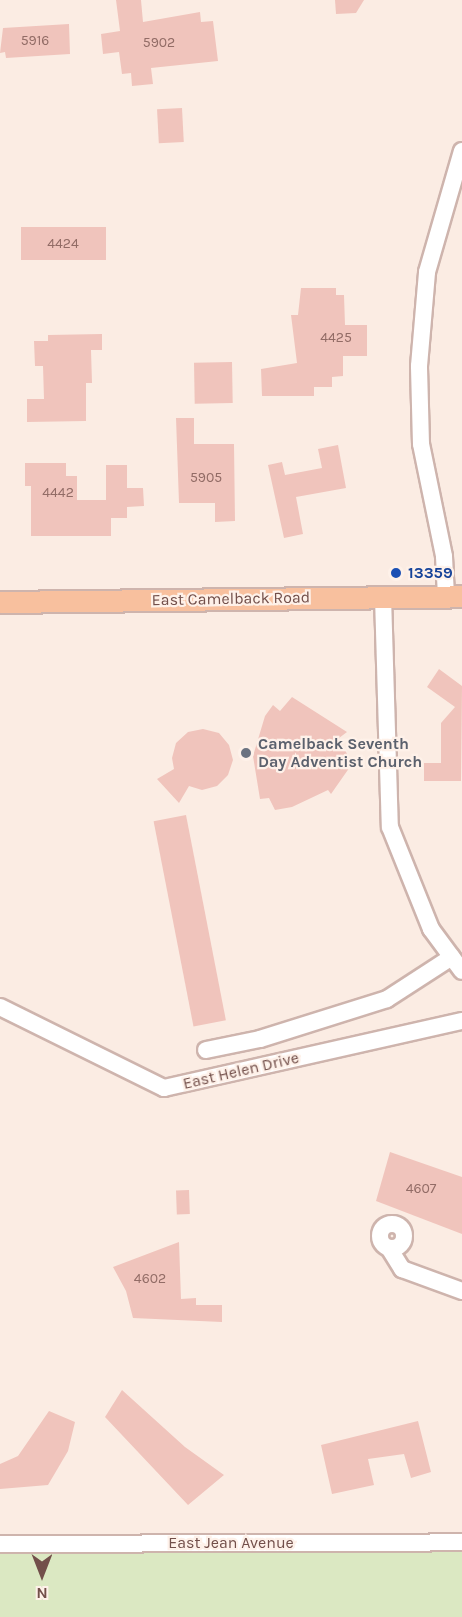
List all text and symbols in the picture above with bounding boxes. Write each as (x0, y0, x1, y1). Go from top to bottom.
house number: 5916 (21, 33, 49, 49)
house number: 5902 (143, 35, 175, 51)
house number: 4424 (47, 236, 79, 252)
house number: 4425 (320, 330, 352, 346)
house number: 5905 (190, 470, 222, 486)
house number: 4442 (42, 485, 74, 501)
place label: 13359 (408, 563, 453, 583)
marker: 13359 (389, 566, 403, 580)
street label: East Camelback Road (152, 588, 310, 610)
place label: Camelback Seventh Day Adventist Church (258, 734, 422, 772)
marker: Camelback Seventh Day Adventist Church (239, 746, 253, 760)
street label: East Helen Drive (181, 1048, 301, 1094)
house number: 4607 (406, 1181, 436, 1197)
house number: 4602 (134, 1271, 166, 1287)
street label: East Jean Avenue (168, 1533, 294, 1553)
north arrow (12, 1545, 72, 1605)
text: N (36, 1584, 48, 1603)

